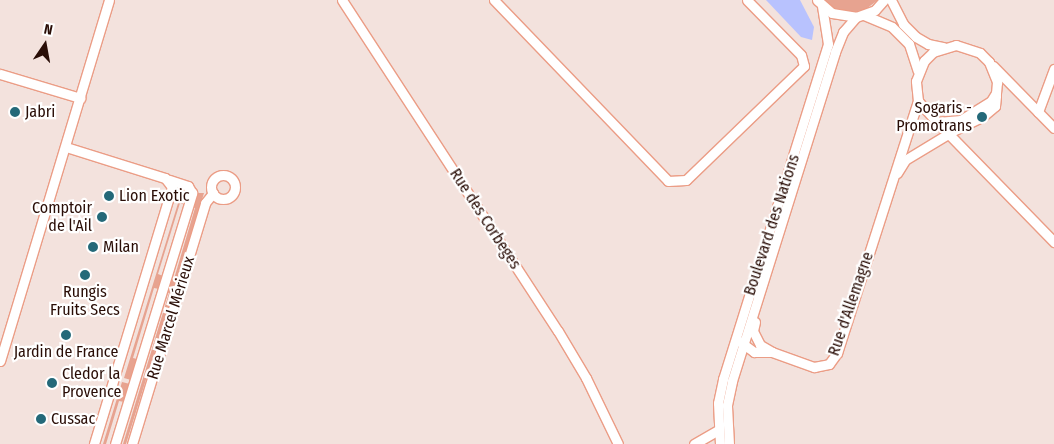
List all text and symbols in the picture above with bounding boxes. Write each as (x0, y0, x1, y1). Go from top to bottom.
north arrow (20, 20, 70, 70)
text: N (42, 21, 54, 39)
place label: Sogaris - Promotrans (896, 98, 972, 136)
place label: Jabri (25, 102, 55, 122)
marker: Jabri (9, 106, 21, 118)
marker: Sogaris - Promotrans (976, 111, 988, 123)
street label: Boulevard des Nations (740, 152, 804, 298)
street label: Rue des Corbeges (445, 165, 525, 273)
place label: Lion Exotic (119, 186, 190, 206)
marker: Lion Exotic (103, 190, 115, 202)
place label: Comptoir de l'Ail (32, 198, 92, 236)
marker: Comptoir de l'Ail (96, 211, 108, 223)
place label: Milan (103, 237, 139, 257)
marker: Milan (87, 241, 99, 253)
street label: Rue d'Allemagne (824, 250, 878, 358)
street label: Rue Marcel Mérieux (143, 254, 199, 382)
marker: Rungis Fruits Secs (79, 269, 91, 281)
place label: Rungis Fruits Secs (50, 282, 120, 320)
marker: Jardin de France (60, 329, 72, 341)
place label: Jardin de France (14, 342, 118, 362)
place label: Cledor la Provence (62, 364, 121, 402)
marker: Cledor la Provence (46, 377, 58, 389)
place label: Cussac (51, 409, 95, 429)
marker: Cussac (35, 413, 47, 425)

